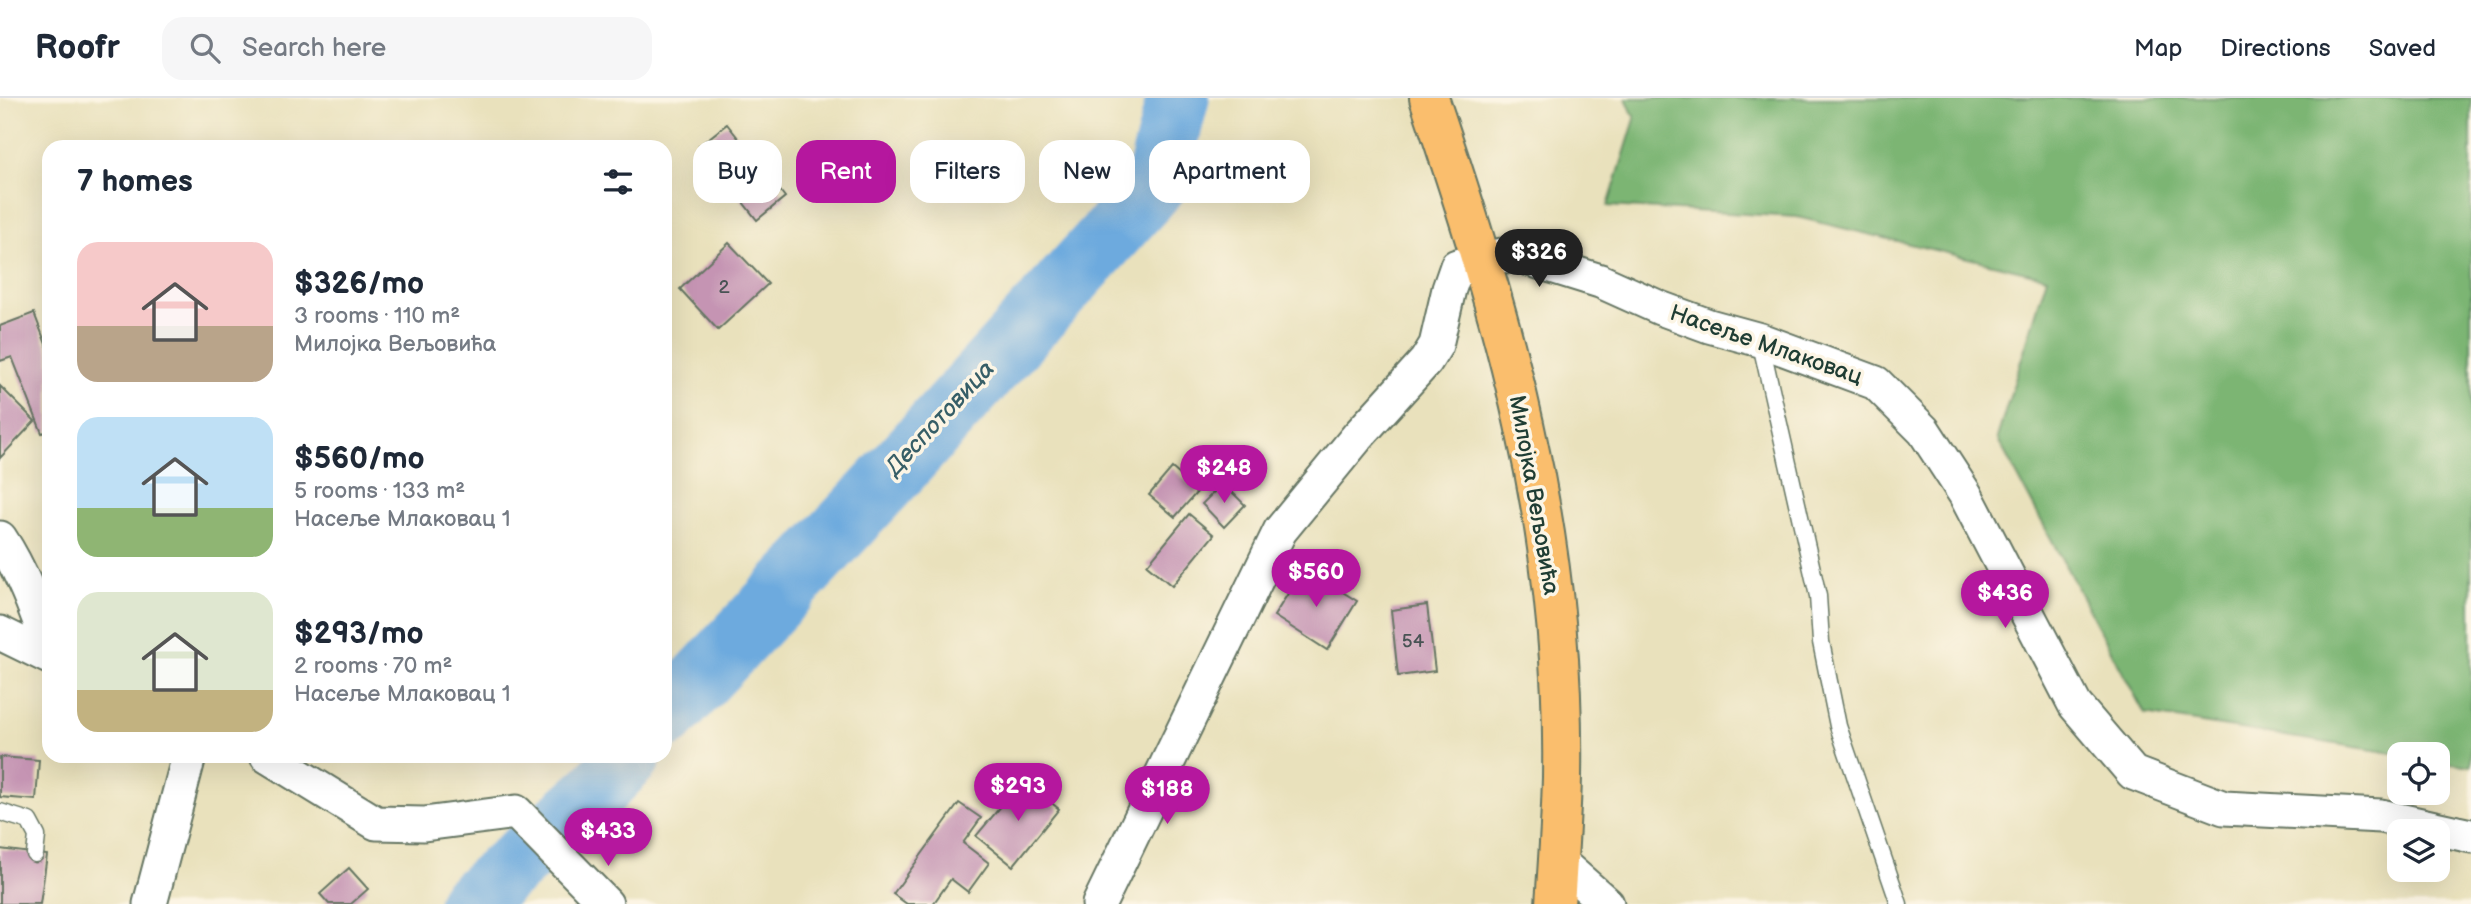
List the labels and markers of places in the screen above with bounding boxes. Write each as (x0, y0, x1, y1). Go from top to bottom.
pin: $326 (1498, 230, 1580, 289)
pin: $248 (1183, 446, 1265, 505)
pin: $560 (1275, 550, 1357, 609)
pin: $436 (1964, 570, 2046, 630)
pin: $293 (977, 764, 1059, 823)
pin: $188 (1126, 766, 1208, 826)
pin: $433 (567, 808, 649, 868)

